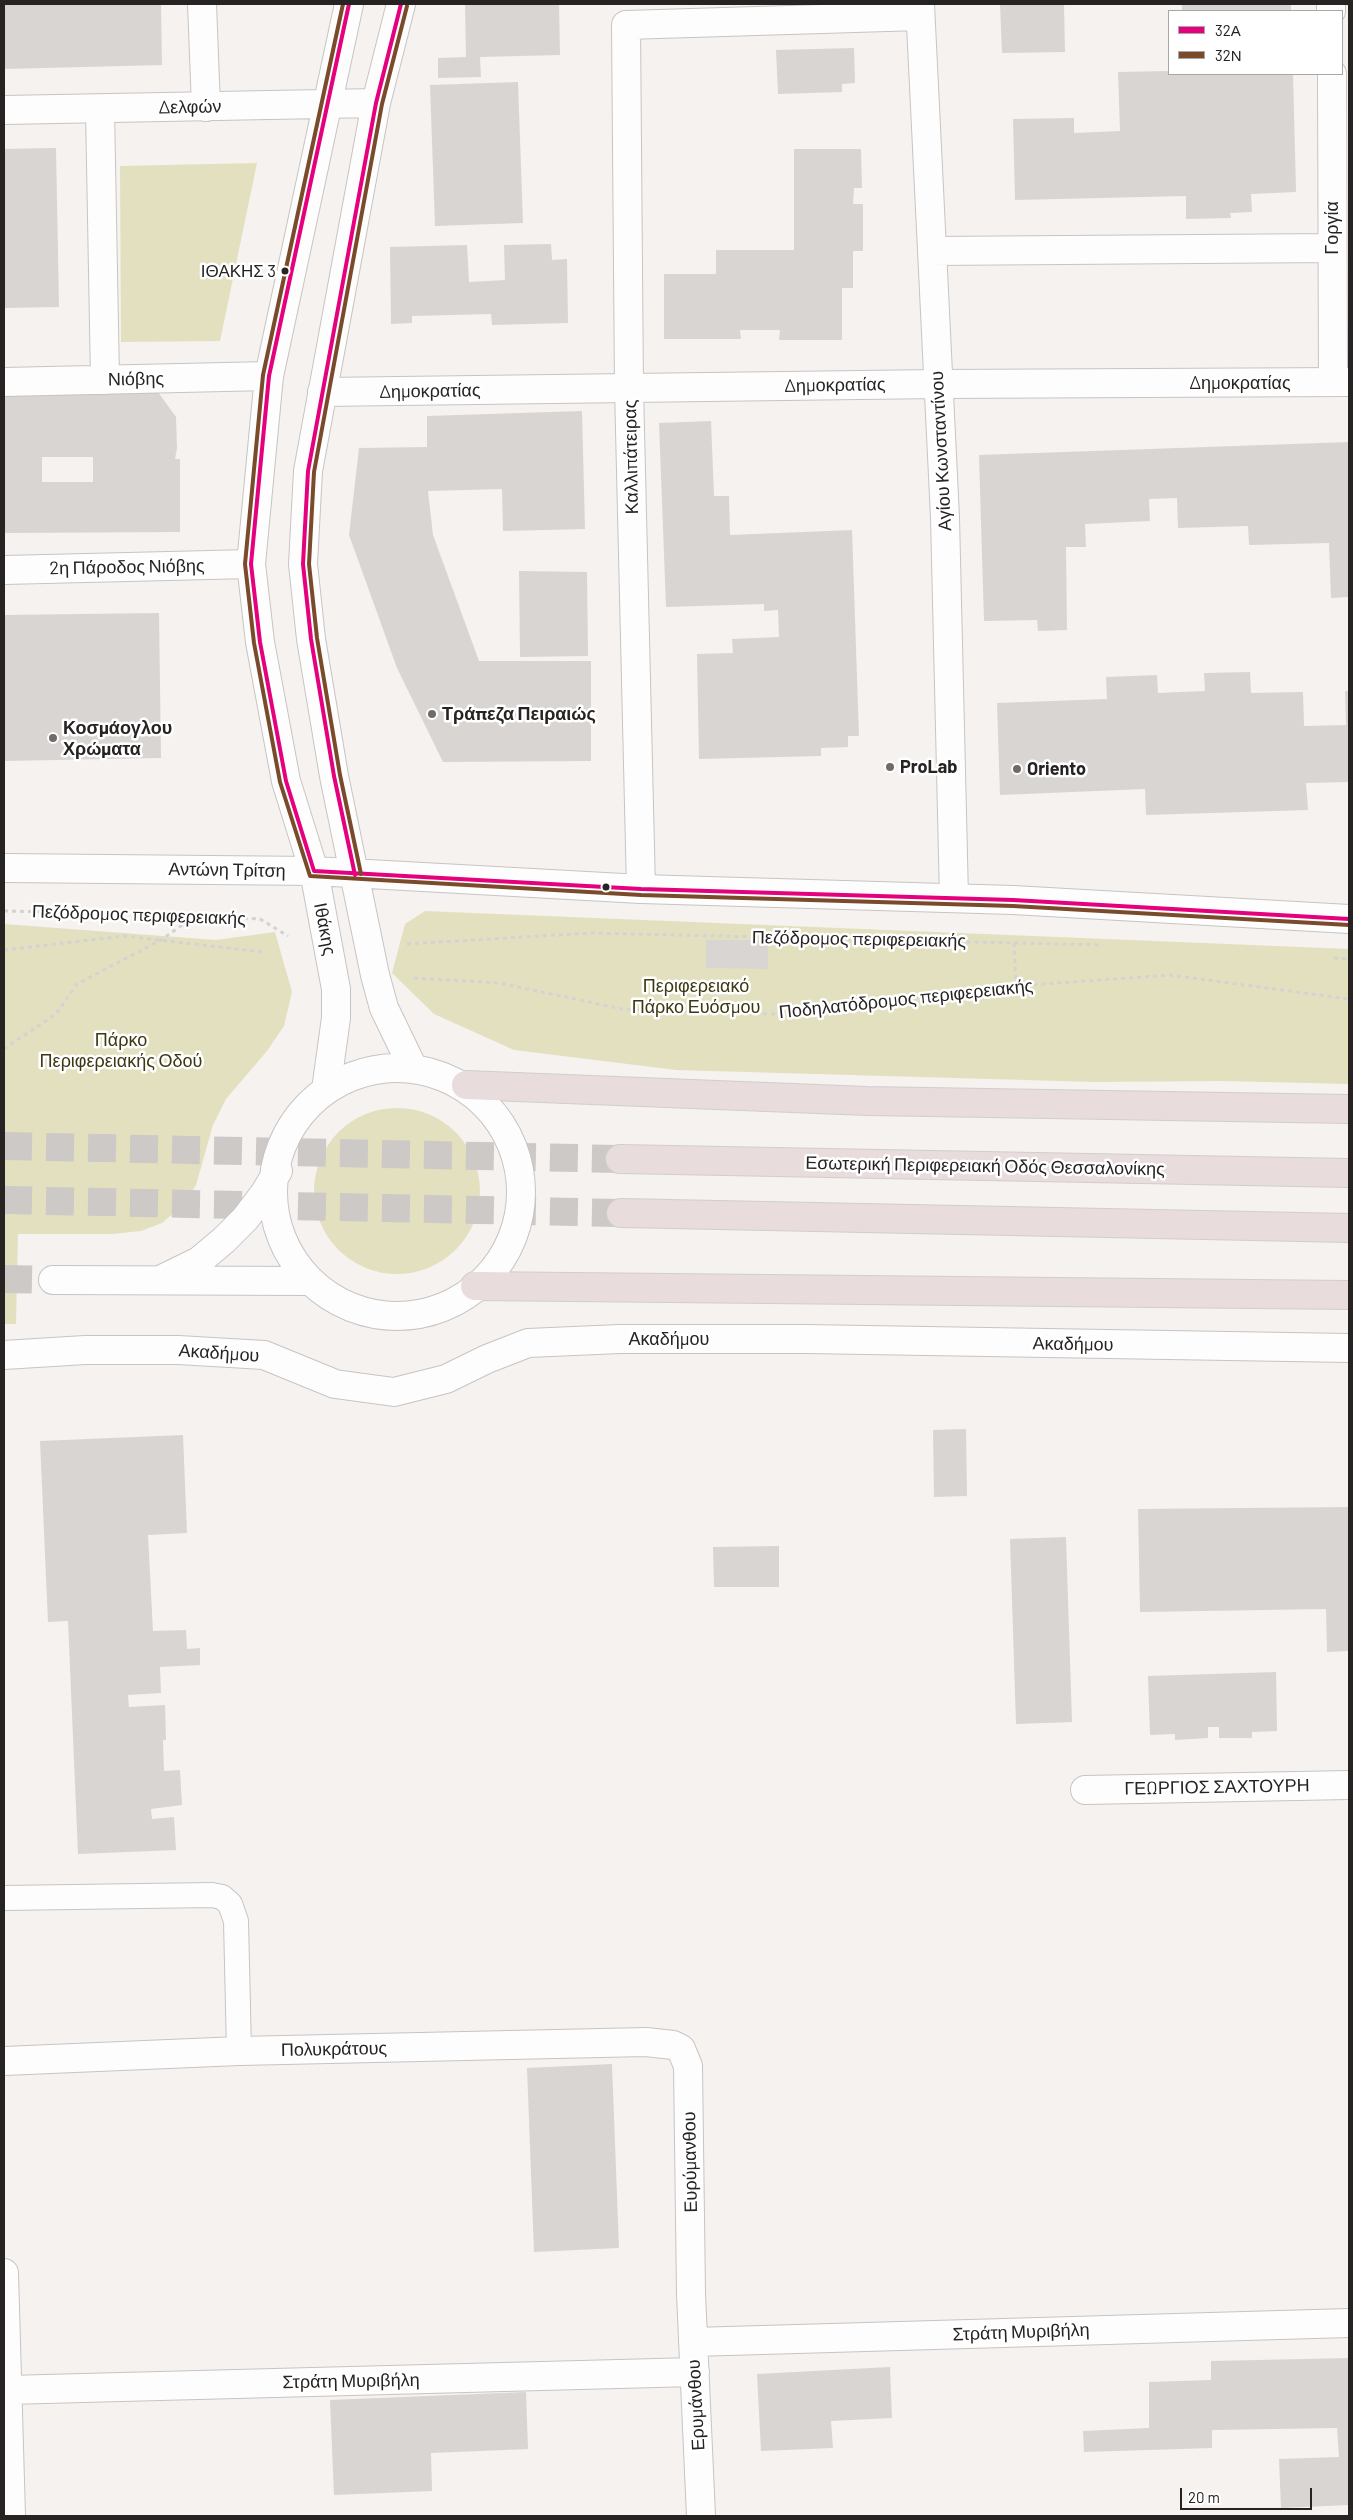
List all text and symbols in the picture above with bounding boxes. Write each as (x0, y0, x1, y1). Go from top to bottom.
legend (1168, 10, 1343, 75)
text: 32Α (1215, 21, 1241, 39)
text: 32Ν (1215, 46, 1242, 64)
street label: Δελφών (158, 96, 222, 118)
street label: Γοργία (1321, 201, 1343, 255)
place label: ΙΘΑΚΗΣ 3 (201, 261, 276, 281)
marker: ΙΘΑΚΗΣ 3 (280, 266, 290, 276)
street label: Νιόβης (108, 368, 164, 390)
street label: Αγίου Κωνσταντίνου (926, 370, 956, 532)
street label: Δημοκρατίας (1189, 372, 1291, 394)
street label: Δημοκρατίας (784, 373, 886, 397)
street label: Δημοκρατίας (379, 379, 481, 403)
street label: Καλλιπάτειρας (619, 399, 643, 515)
street label: 2η Πάροδος Νιόβης (49, 555, 205, 579)
place label: Τράπεζα Πειραιώς (442, 703, 596, 725)
marker: Τράπεζα Πειραιώς (426, 708, 438, 720)
place label: Κοσμάογλου Χρώματα (63, 717, 172, 760)
marker: Κοσμάογλου Χρώματα (47, 732, 59, 744)
place label: ProLab (900, 756, 957, 778)
place label: Oriento (1027, 758, 1086, 780)
marker: ProLab (884, 761, 896, 773)
marker: Oriento (1011, 763, 1023, 775)
street label: Αντώνη Τρίτση (168, 858, 286, 882)
unlabelled marker (601, 882, 611, 892)
street label: Πεζόδρομος περιφερειακής (32, 900, 246, 930)
street label: Ιθάκης (309, 901, 341, 957)
street label: Πεζόδρομος περιφερειακής (752, 926, 966, 952)
park label: Περιφερειακό Πάρκο Ευόσμου (632, 975, 760, 1018)
street label: Ποδηλατόδρομος περιφερειακής (778, 975, 1034, 1023)
park label: Πάρκο Περιφερειακής Οδού (40, 1029, 202, 1072)
street label: Εσωτερική Περιφερειακή Οδός Θεσσαλονίκης (805, 1152, 1165, 1180)
street label: Ακαδήμου (629, 1328, 709, 1350)
street label: Ακαδήμου (1032, 1332, 1114, 1356)
street label: Ακαδήμου (178, 1339, 260, 1367)
street label: ΓΕΩΡΓΙΟΣ ΣΑΧΤΟΥΡΗ (1124, 1775, 1310, 1799)
street label: Πολυκράτους (281, 2037, 387, 2061)
street label: Ευρύμανθου (678, 2111, 702, 2213)
street label: Στράτη Μυριβήλη (952, 2319, 1090, 2345)
street label: Ερυμάνθου (683, 2359, 709, 2451)
street label: Στράτη Μυριβήλη (282, 2369, 420, 2393)
scale bar (1183, 2478, 1316, 2510)
text: 20 m (1188, 2488, 1220, 2506)

